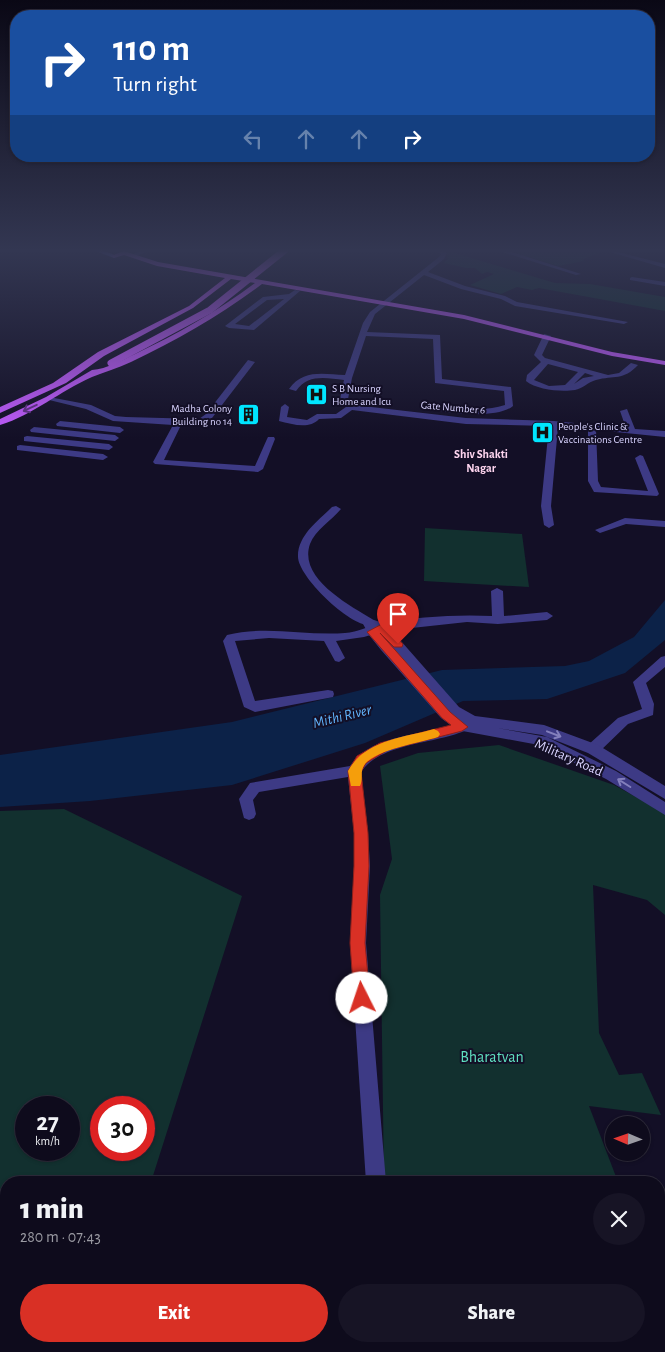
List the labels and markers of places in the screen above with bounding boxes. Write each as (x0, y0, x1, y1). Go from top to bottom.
hospital icon: S B Nursing Home and Icu (304, 382, 328, 406)
place label: S B Nursing Home and Icu (332, 383, 391, 407)
building icon: Madha Colony Building no 14 (236, 402, 260, 426)
place label: Madha Colony Building no 14 (171, 403, 232, 427)
hospital icon: People's Clinic & Vaccinations Centre (530, 420, 554, 444)
place label: People's Clinic & Vaccinations Centre (558, 421, 642, 445)
pin (377, 593, 419, 644)

